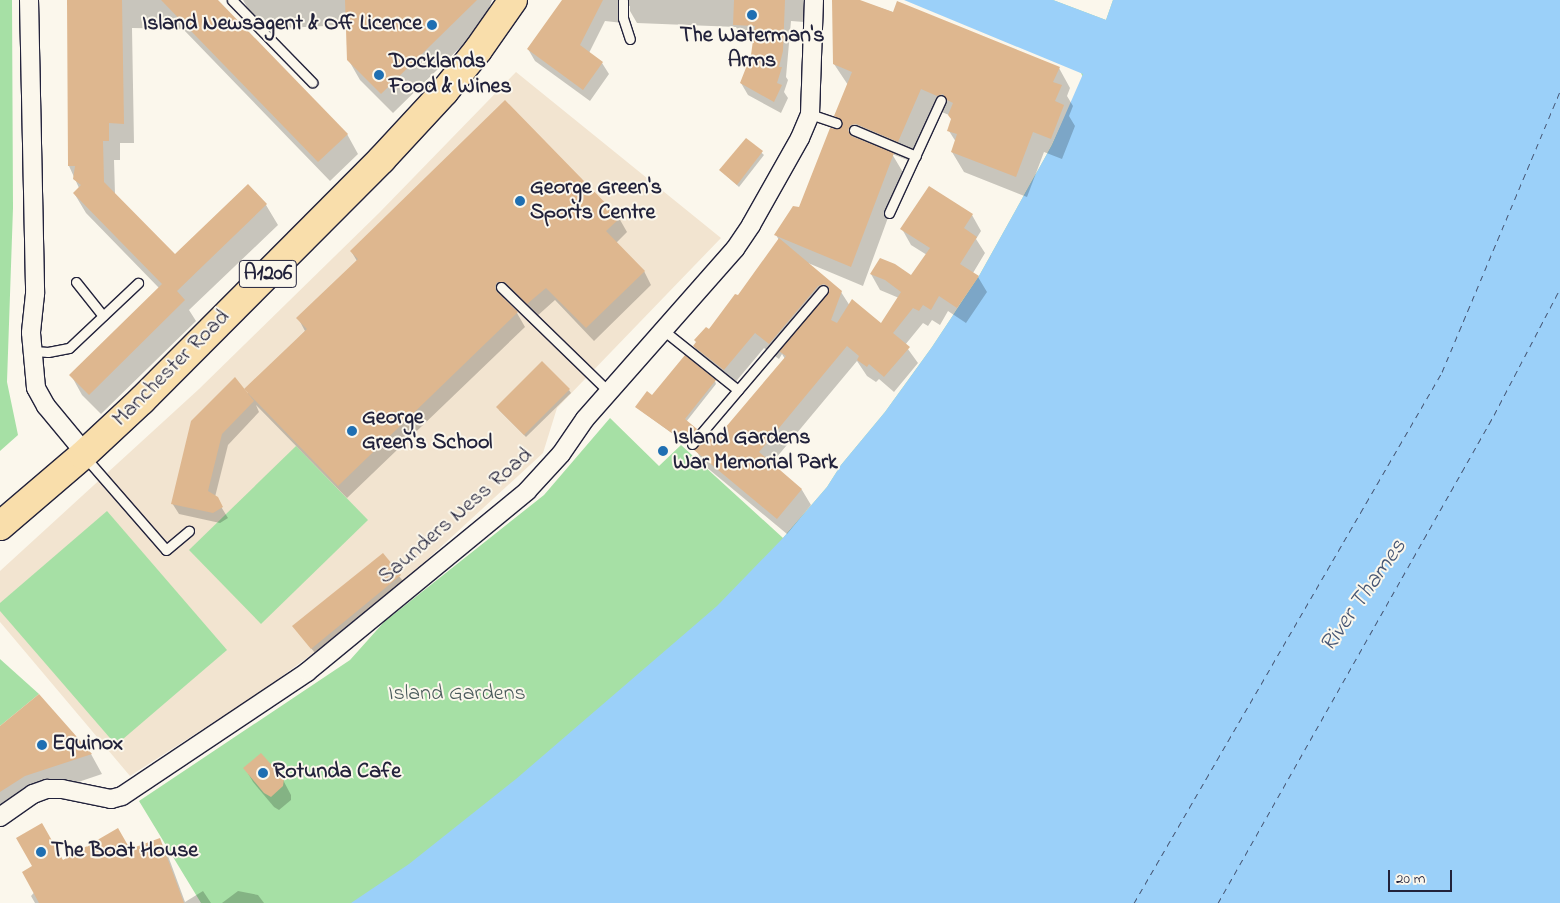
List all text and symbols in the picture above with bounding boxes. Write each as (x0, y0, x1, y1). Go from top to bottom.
marker: The Waterman's Arms (746, 9, 758, 21)
place label: Island Newsagent & Off Licence (142, 12, 422, 38)
marker: Island Newsagent & Off Licence (426, 19, 438, 31)
place label: The Waterman's Arms (680, 23, 824, 74)
place label: Docklands Food & Wines (389, 49, 512, 100)
marker: Docklands Food & Wines (373, 69, 385, 81)
place label: George Green's Sports Centre (530, 175, 662, 226)
marker: George Green's Sports Centre (514, 195, 526, 207)
road number: A1206 (238, 255, 298, 292)
street label: Manchester Road (108, 305, 236, 433)
place label: George Green's School (362, 405, 492, 456)
marker: George Green's School (346, 425, 358, 437)
place label: Island Gardens War Memorial Park (673, 425, 838, 476)
street label: Saunders Ness Road (374, 443, 538, 591)
marker: Island Gardens War Memorial Park (657, 445, 669, 457)
water label: River Thames (1314, 534, 1414, 658)
park label: Island Gardens (388, 682, 526, 708)
place label: Equinox (52, 732, 123, 758)
marker: Equinox (36, 739, 48, 751)
place label: Rotunda Cafe (273, 760, 401, 786)
marker: Rotunda Cafe (257, 767, 269, 779)
place label: The Boat House (51, 839, 198, 865)
marker: The Boat House (35, 846, 47, 858)
scale bar (1390, 860, 1454, 892)
text: 20 m (1396, 868, 1425, 890)

